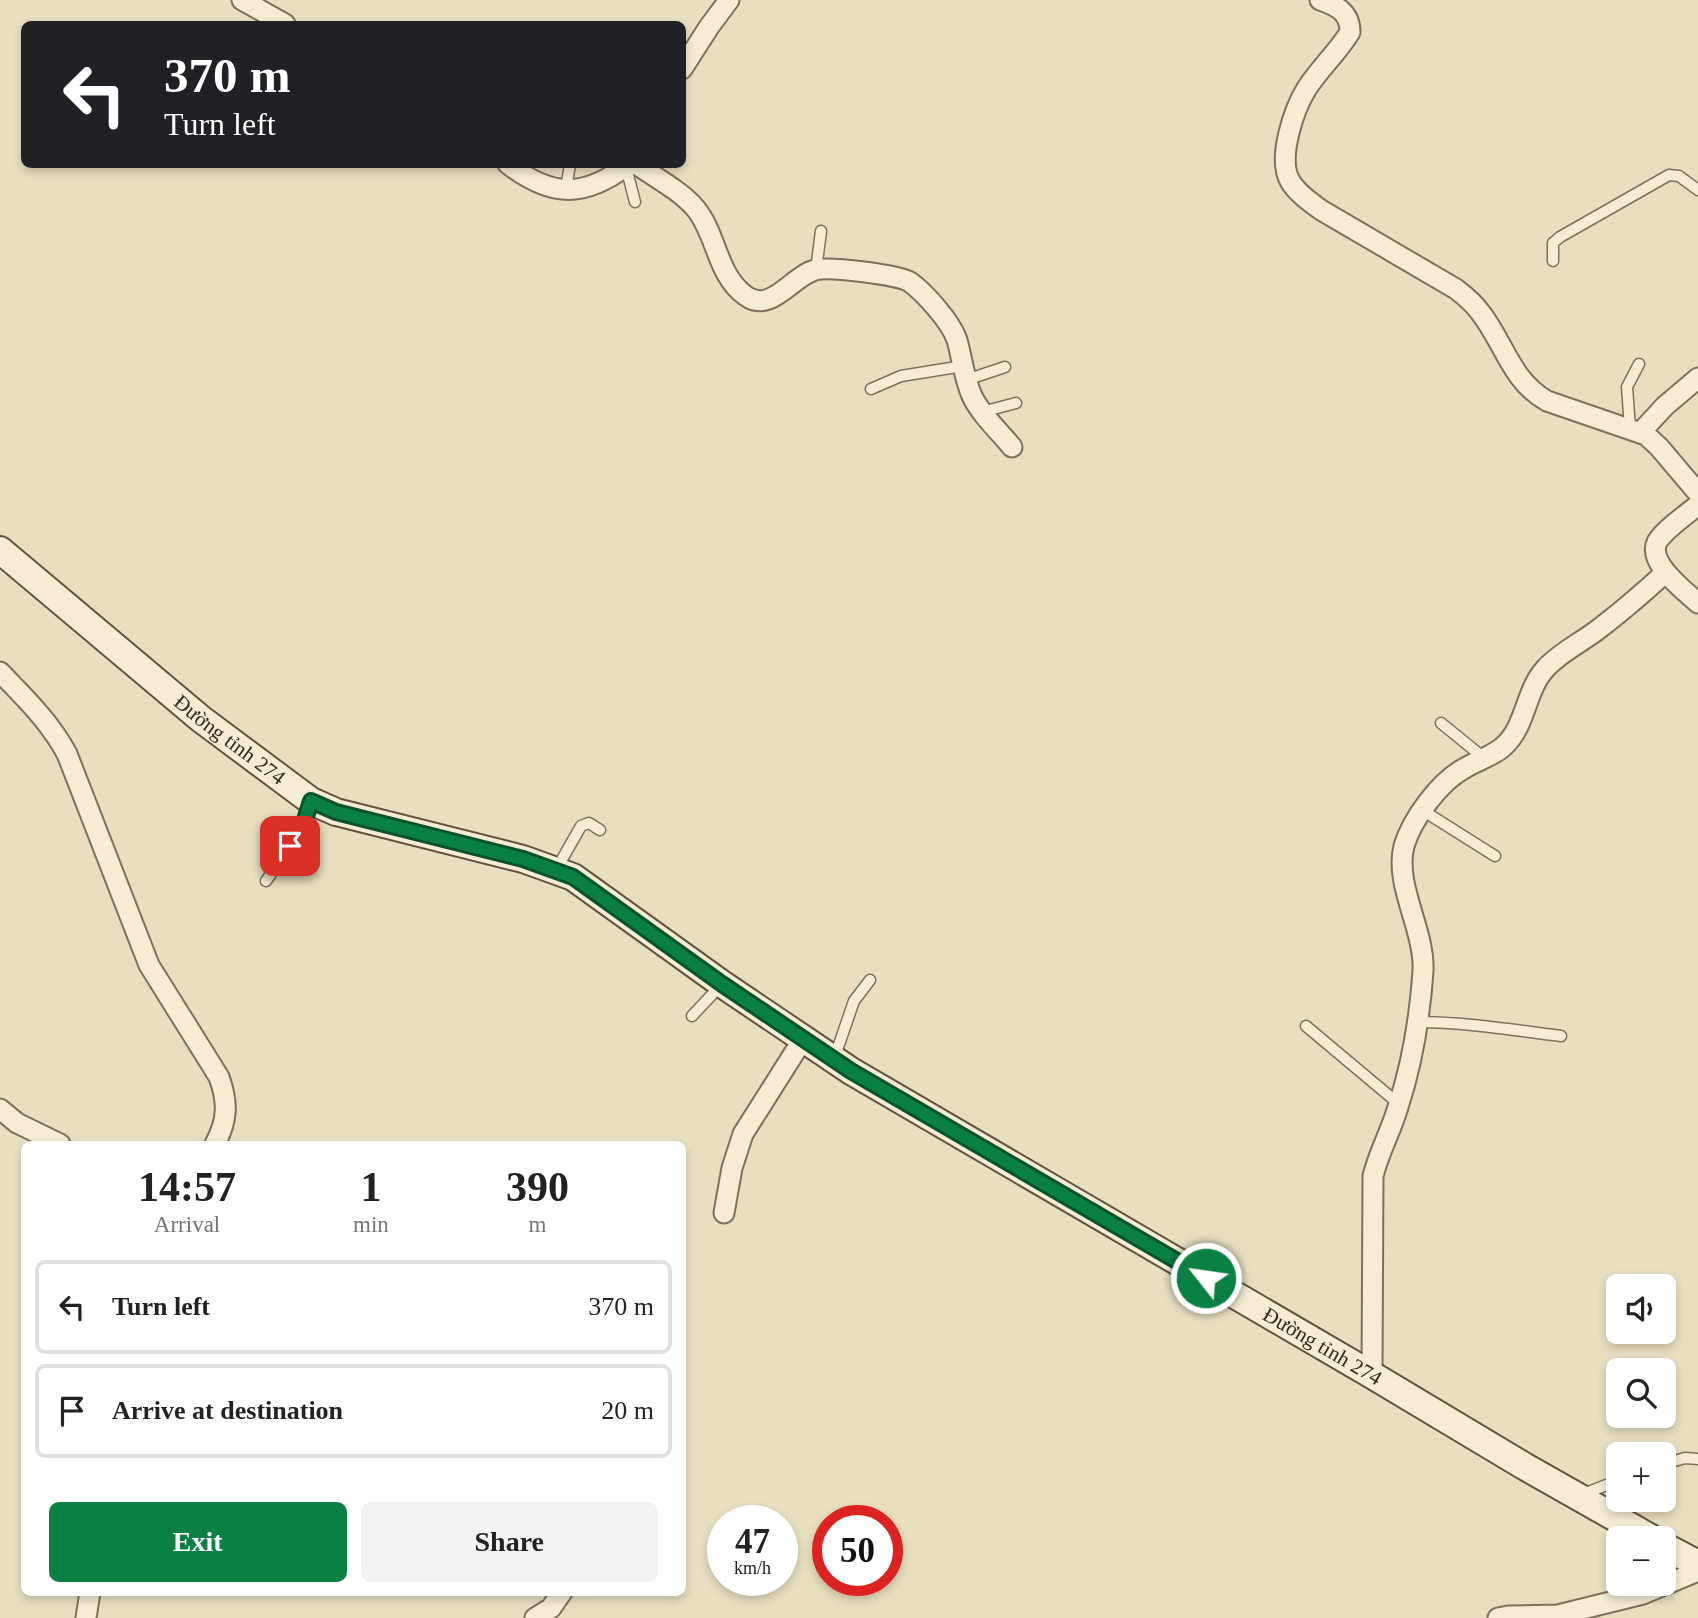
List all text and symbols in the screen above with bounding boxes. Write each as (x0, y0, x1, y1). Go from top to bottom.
text: 370 m (164, 48, 291, 103)
icon: left (49, 49, 140, 140)
text: Turn left (164, 106, 276, 142)
street label: Đường tỉnh 274 (169, 690, 290, 790)
pin (260, 816, 320, 876)
icon: arrive (271, 827, 309, 865)
text: 14:57 (138, 1164, 236, 1210)
text: 1 (360, 1164, 381, 1210)
text: 390 (506, 1164, 569, 1210)
text: Arrival (154, 1212, 220, 1237)
text: min (353, 1212, 389, 1237)
text: m (528, 1212, 546, 1237)
position arrow (1169, 1241, 1243, 1315)
map controls (1606, 1274, 1676, 1596)
button: sound (1606, 1274, 1676, 1344)
icon: left (53, 1288, 91, 1326)
text: Turn left (112, 1292, 210, 1321)
text: 370 m (588, 1292, 654, 1321)
street label: Đường tỉnh 274 (1259, 1302, 1387, 1390)
button: search (1606, 1358, 1676, 1428)
icon: arrive (53, 1392, 91, 1430)
text: Arrive at destination (112, 1396, 343, 1425)
text: 20 m (601, 1396, 654, 1425)
button: + (1606, 1442, 1676, 1512)
button: Exit (49, 1502, 347, 1582)
button: Share (361, 1502, 658, 1582)
speed limit sign: 50 (812, 1505, 903, 1596)
text: 47 (735, 1522, 770, 1561)
button: − (1606, 1526, 1676, 1596)
text: km/h (734, 1558, 771, 1578)

